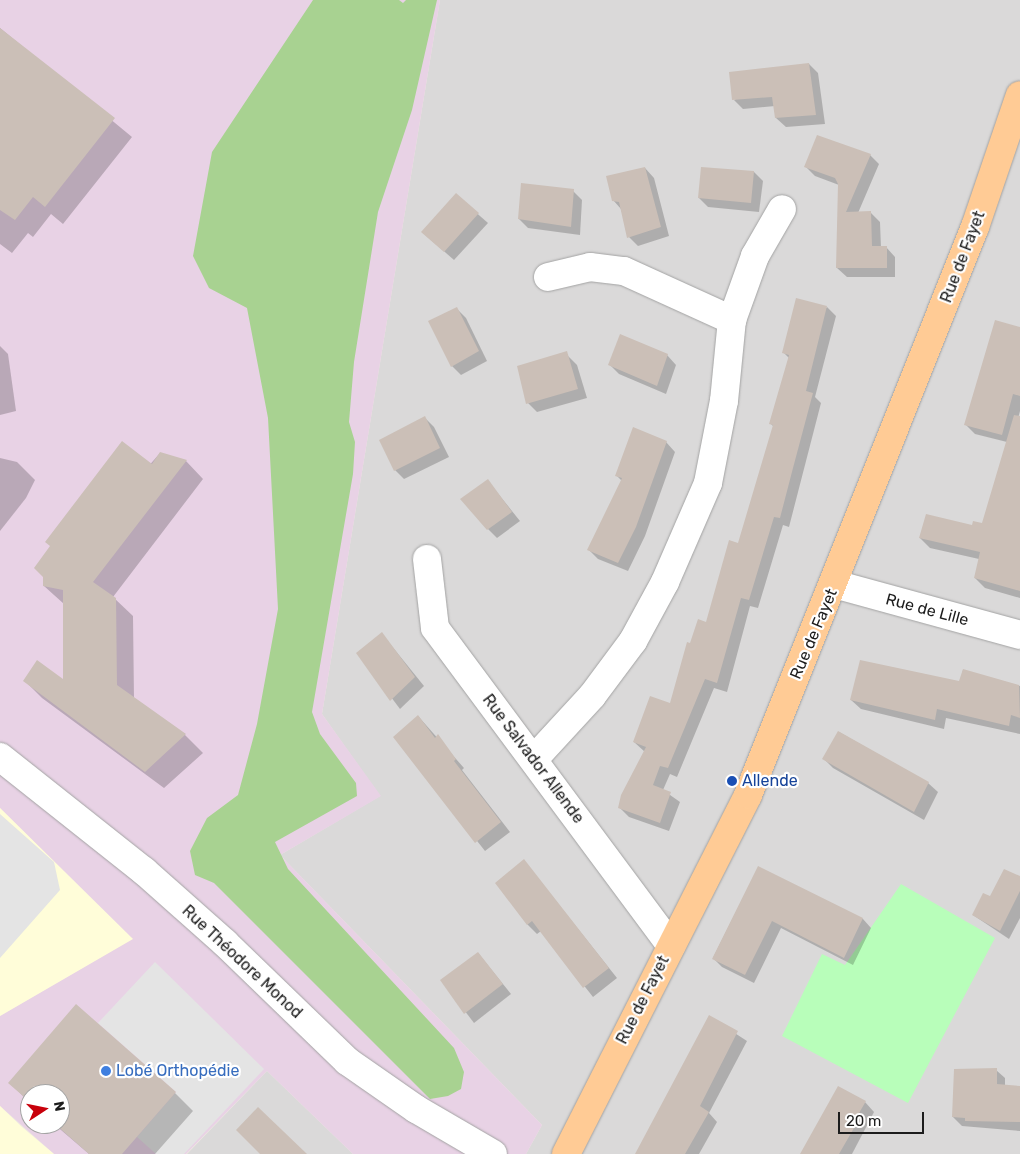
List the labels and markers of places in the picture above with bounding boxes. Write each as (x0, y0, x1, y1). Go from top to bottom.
place label: Allende (742, 771, 798, 791)
marker: Allende (726, 775, 738, 787)
place label: Lobé Orthopédie (116, 1061, 239, 1081)
marker: Lobé Orthopédie (100, 1065, 112, 1077)

